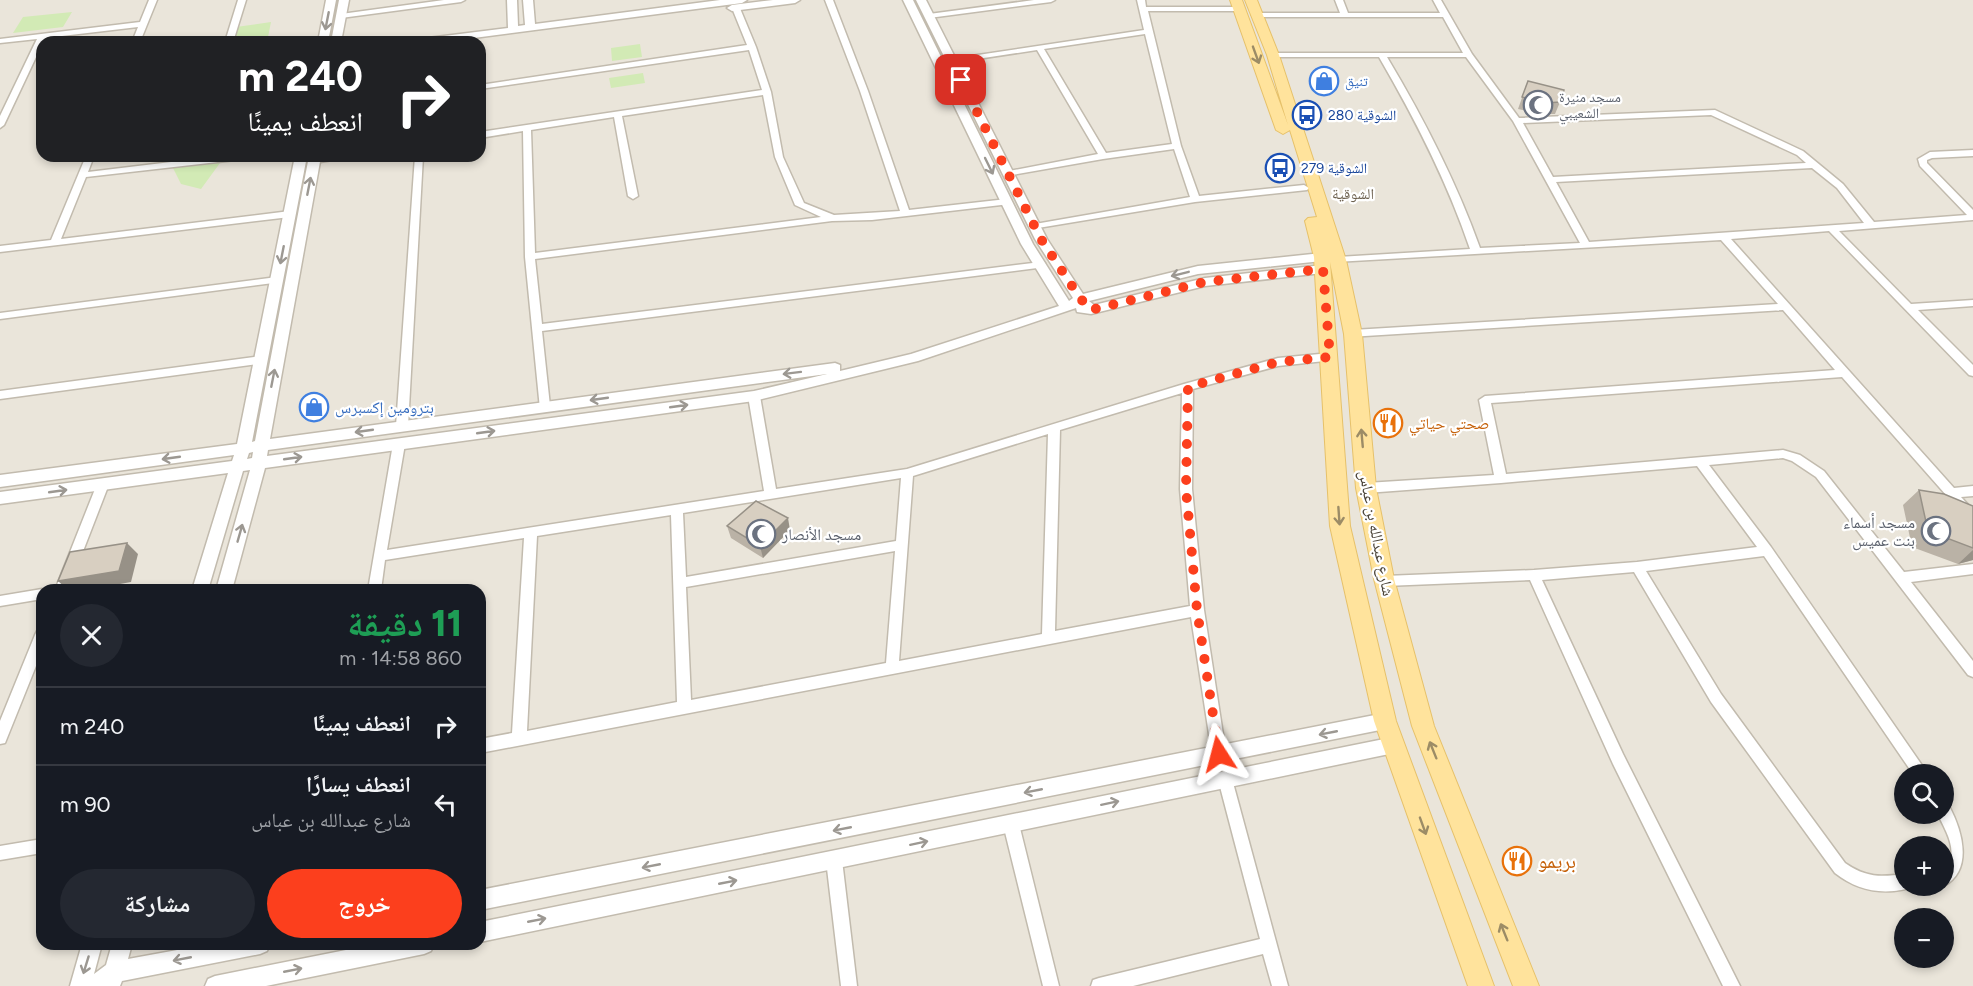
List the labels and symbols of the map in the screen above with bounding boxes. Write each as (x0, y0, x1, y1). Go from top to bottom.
one-way arrow (321, 11, 332, 30)
one-way arrow (1252, 45, 1263, 64)
pin (935, 54, 986, 105)
shop icon: تنيق (1308, 65, 1340, 97)
place label: تنيق (1345, 73, 1368, 91)
mosque icon: مسجد منيرة الشعيبي (1522, 89, 1554, 121)
place label: مسجد منيرة الشعيبي (1559, 89, 1621, 125)
bus stop icon: الشوقية 280 (1291, 99, 1323, 131)
place label: الشوقية 280 (1328, 107, 1396, 124)
bus stop icon: الشوقية 279 (1264, 152, 1296, 184)
one-way arrow (984, 156, 995, 174)
place label: الشوقية 279 (1301, 160, 1367, 177)
one-way arrow (304, 177, 315, 196)
district label: الشوقية (1332, 185, 1374, 203)
one-way arrow (276, 244, 287, 264)
one-way arrow (1171, 269, 1190, 281)
one-way arrow (268, 368, 279, 388)
one-way arrow (783, 368, 803, 379)
shop icon: بترومين إكسبرس (298, 391, 330, 423)
one-way arrow (590, 394, 609, 405)
place label: بترومين إكسبرس (335, 398, 434, 418)
one-way arrow (669, 400, 689, 411)
restaurant icon: صحتي حياتي (1372, 407, 1404, 439)
place label: صحتي حياتي (1409, 414, 1489, 436)
one-way arrow (355, 426, 375, 437)
one-way arrow (476, 427, 495, 438)
one-way arrow (1356, 429, 1367, 449)
one-way arrow (162, 452, 181, 463)
one-way arrow (282, 453, 302, 464)
street label: شارع عبدالله بن عباس (1354, 469, 1398, 598)
one-way arrow (48, 485, 67, 496)
one-way arrow (1334, 506, 1345, 526)
place label: مسجد أسماء بنت عميس (1843, 513, 1915, 551)
mosque icon: مسجد أسماء بنت عميس (1920, 515, 1952, 547)
mosque icon: مسجد الأنصار (745, 518, 777, 550)
one-way arrow (235, 524, 246, 543)
place label: مسجد الأنصار (781, 525, 861, 544)
position arrow (1187, 722, 1251, 786)
one-way arrow (1318, 728, 1338, 739)
one-way arrow (1426, 741, 1437, 760)
one-way arrow (1024, 786, 1044, 797)
one-way arrow (1100, 797, 1120, 808)
one-way arrow (1418, 816, 1429, 834)
one-way arrow (833, 824, 852, 835)
one-way arrow (910, 836, 929, 848)
restaurant icon: بريمو (1501, 845, 1533, 877)
place label: بريمو (1538, 849, 1576, 873)
one-way arrow (641, 861, 661, 872)
one-way arrow (718, 876, 738, 887)
one-way arrow (528, 914, 547, 926)
one-way arrow (1498, 923, 1509, 941)
one-way arrow (173, 954, 192, 965)
one-way arrow (80, 955, 91, 974)
one-way arrow (283, 964, 302, 975)

